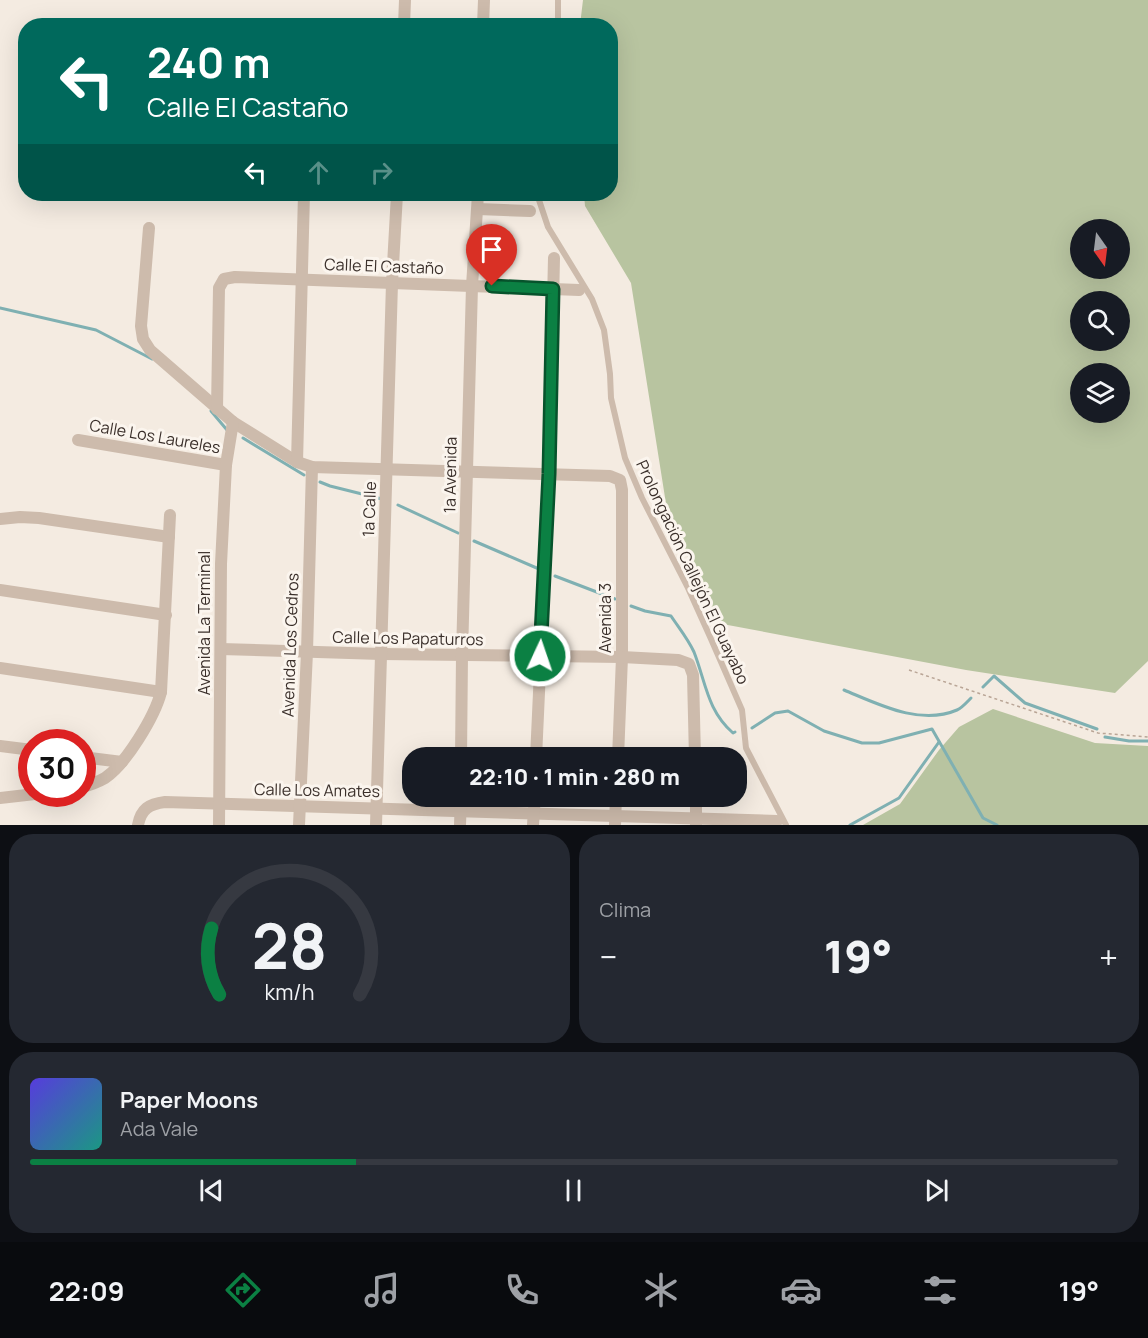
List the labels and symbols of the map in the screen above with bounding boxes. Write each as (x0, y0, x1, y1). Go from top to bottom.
north arrow (1070, 219, 1130, 279)
pin (466, 224, 517, 286)
street label: Calle El Castaño (324, 253, 444, 279)
street label: Calle Los Laureles (88, 414, 222, 458)
street label: 1a Avenida (438, 437, 462, 513)
street label: Prolongación Callejón El Guayabo (631, 456, 755, 688)
street label: 1a Calle (357, 481, 381, 537)
street label: Avenida La Terminal (193, 551, 215, 695)
street label: Avenida Los Cedros (276, 573, 304, 717)
street label: Avenida 3 (594, 583, 616, 653)
position arrow (508, 624, 572, 688)
street label: Calle Los Papaturros (332, 626, 484, 650)
speed limit sign: 30 (18, 729, 96, 807)
street label: Calle Los Amates (254, 778, 380, 802)

